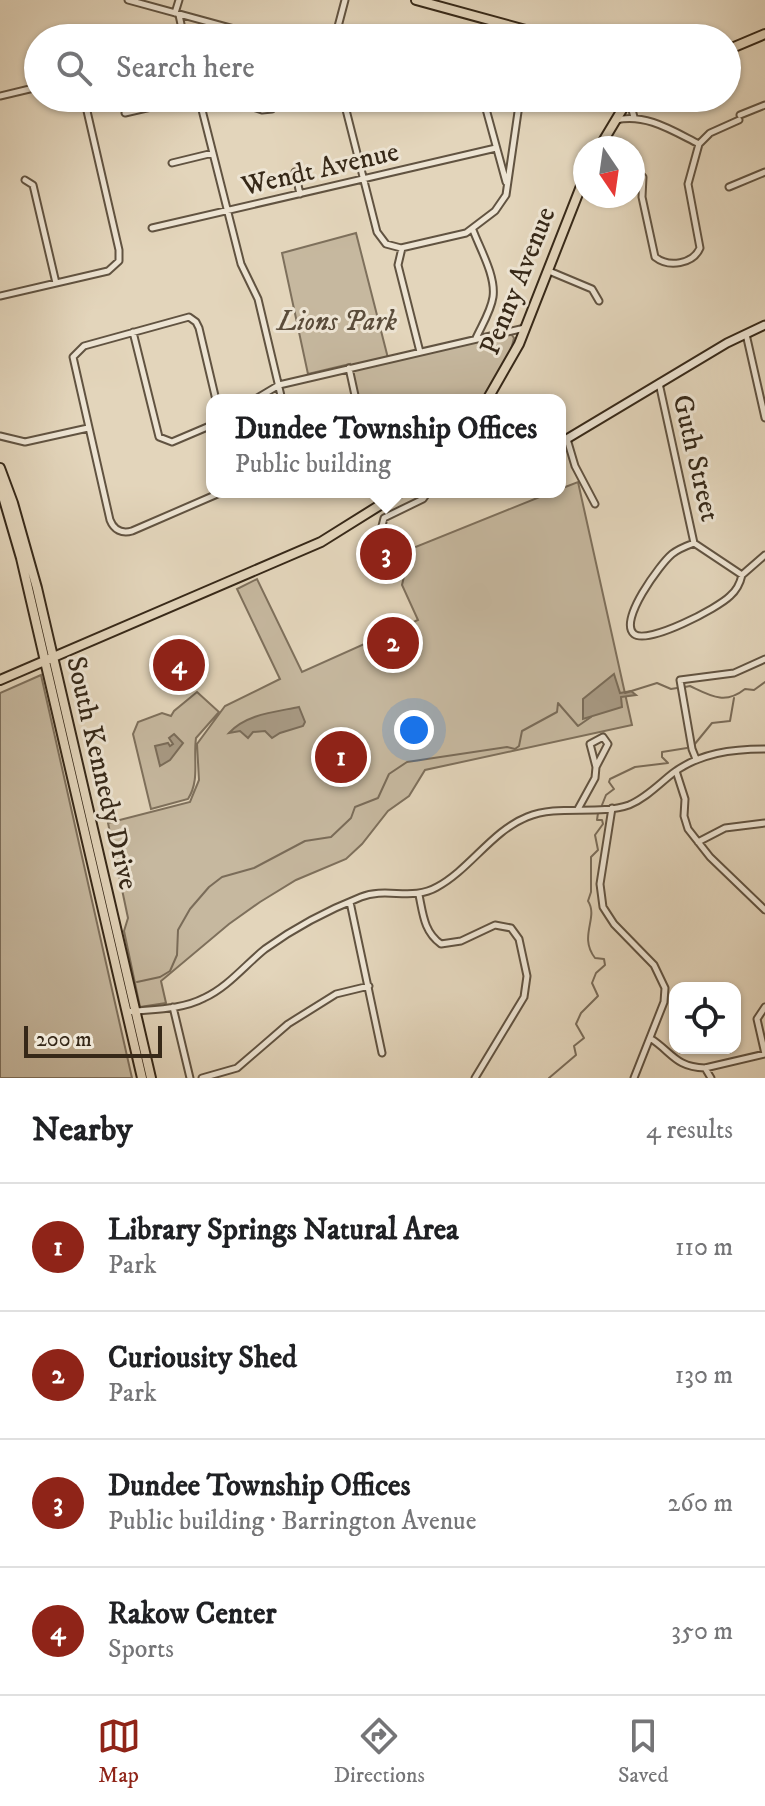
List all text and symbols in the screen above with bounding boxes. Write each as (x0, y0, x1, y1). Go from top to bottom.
search box (24, 24, 741, 112)
icon: search (52, 46, 96, 90)
text: Search here (116, 50, 255, 87)
street label: Wendt Avenue (237, 134, 402, 204)
north arrow (573, 136, 645, 208)
street label: Penny Avenue (472, 202, 564, 360)
park label: Lions Park (275, 304, 397, 339)
street label: Guth Street (664, 391, 728, 525)
popup (206, 394, 566, 498)
text: Dundee Township Offices (235, 411, 537, 448)
text: Public building (235, 448, 391, 481)
pin: 3 (360, 524, 412, 584)
pin: 2 (367, 613, 419, 673)
pin: 4 (153, 635, 205, 695)
street label: South Kennedy Drive (58, 653, 146, 893)
your location (394, 710, 434, 750)
pin: 1 (315, 727, 367, 787)
map controls (669, 982, 741, 1054)
button: locate (669, 982, 741, 1054)
scale bar (24, 1022, 162, 1058)
text: 200 m (36, 1026, 92, 1053)
text: Nearby (32, 1109, 133, 1151)
text: 4 results (646, 1114, 733, 1147)
text: Library Springs Natural Area (108, 1212, 459, 1249)
text: 1 (53, 1231, 63, 1264)
text: 110 m (675, 1231, 733, 1264)
text: Park (108, 1249, 157, 1282)
text: Curiousity Shed (108, 1340, 297, 1377)
text: 2 (52, 1359, 64, 1392)
text: 130 m (675, 1359, 733, 1392)
text: Park (108, 1377, 157, 1410)
text: Dundee Township Offices (108, 1468, 411, 1505)
text: 3 (53, 1487, 63, 1520)
text: 260 m (668, 1487, 733, 1520)
text: Public building · Barrington Avenue (108, 1505, 476, 1538)
text: Rakow Center (108, 1596, 277, 1633)
text: 4 (51, 1615, 65, 1648)
text: 350 m (671, 1615, 733, 1648)
text: Sports (108, 1633, 174, 1666)
tab: Map (97, 1714, 141, 1789)
tab: Directions (334, 1714, 425, 1789)
tab: Saved (618, 1714, 668, 1789)

